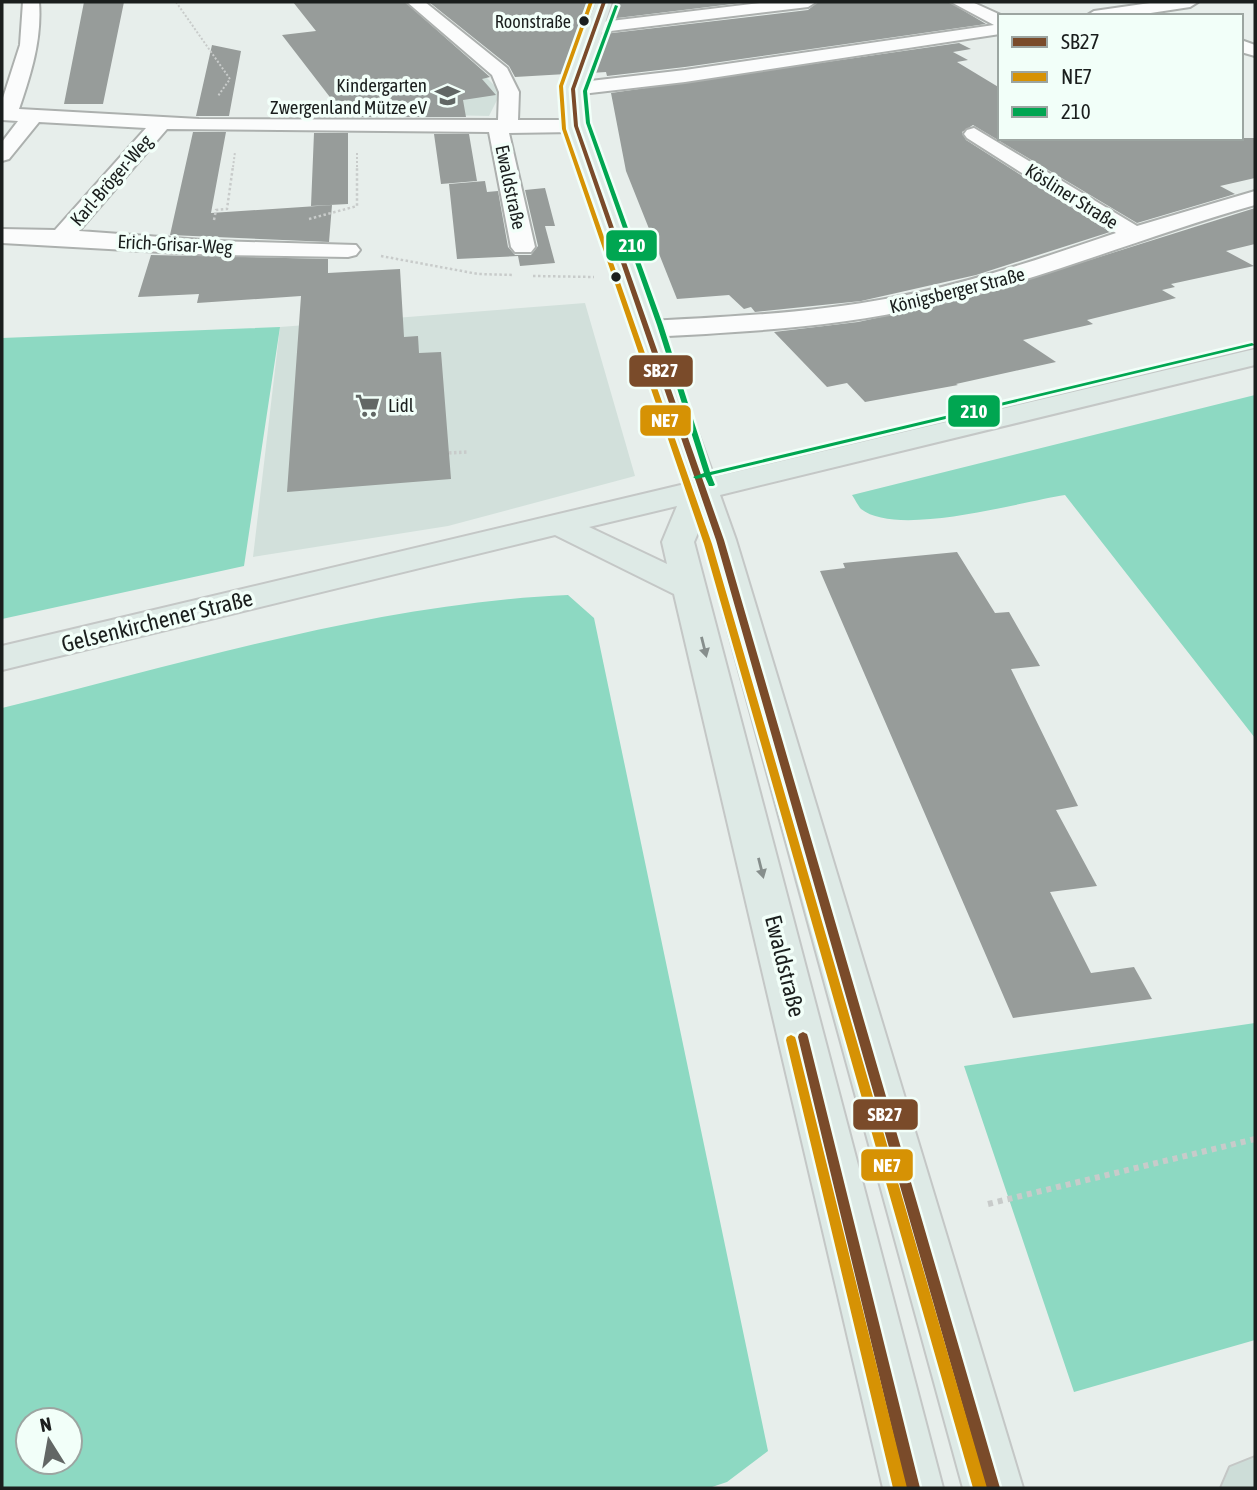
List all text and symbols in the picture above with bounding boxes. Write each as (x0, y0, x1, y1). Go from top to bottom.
place label: Roonstraße (495, 11, 571, 32)
marker: Roonstraße (577, 14, 591, 28)
legend (998, 14, 1243, 140)
text: SB27 (1061, 29, 1100, 53)
text: NE7 (1061, 64, 1092, 88)
place label: Kindergarten Zwergenland Mütze eV (270, 74, 428, 118)
school or university icon: Kindergarten Zwergenland Mütze eV (433, 82, 461, 110)
text: 210 (1061, 99, 1091, 123)
street label: Karl-Bröger-Weg (65, 129, 157, 230)
street label: Ewaldstraße (491, 143, 531, 231)
street label: Kösliner Straße (1022, 159, 1122, 233)
line badge: 210 (605, 229, 658, 262)
street label: Erich-Grisar-Weg (117, 230, 234, 258)
text: 210 (619, 234, 645, 256)
street label: Königsberger Straße (887, 263, 1027, 317)
unlabelled marker (609, 270, 623, 284)
line badge: SB27 (628, 354, 694, 388)
text: SB27 (644, 359, 678, 381)
supermarket icon: Lidl (354, 391, 382, 419)
place label: Lidl (388, 394, 414, 416)
line badge: 210 (947, 394, 1001, 428)
text: 210 (961, 400, 987, 422)
line badge: NE7 (639, 404, 692, 437)
text: NE7 (651, 409, 679, 431)
street label: Gelsenkirchener Straße (59, 585, 255, 657)
one-way arrow (699, 636, 710, 658)
one-way arrow (756, 857, 767, 879)
street label: Ewaldstraße (760, 913, 810, 1019)
line badge: SB27 (852, 1098, 919, 1131)
text: SB27 (868, 1103, 902, 1125)
line badge: NE7 (860, 1148, 914, 1182)
text: NE7 (873, 1154, 901, 1176)
north arrow (14, 1406, 84, 1476)
text: N (38, 1412, 53, 1436)

